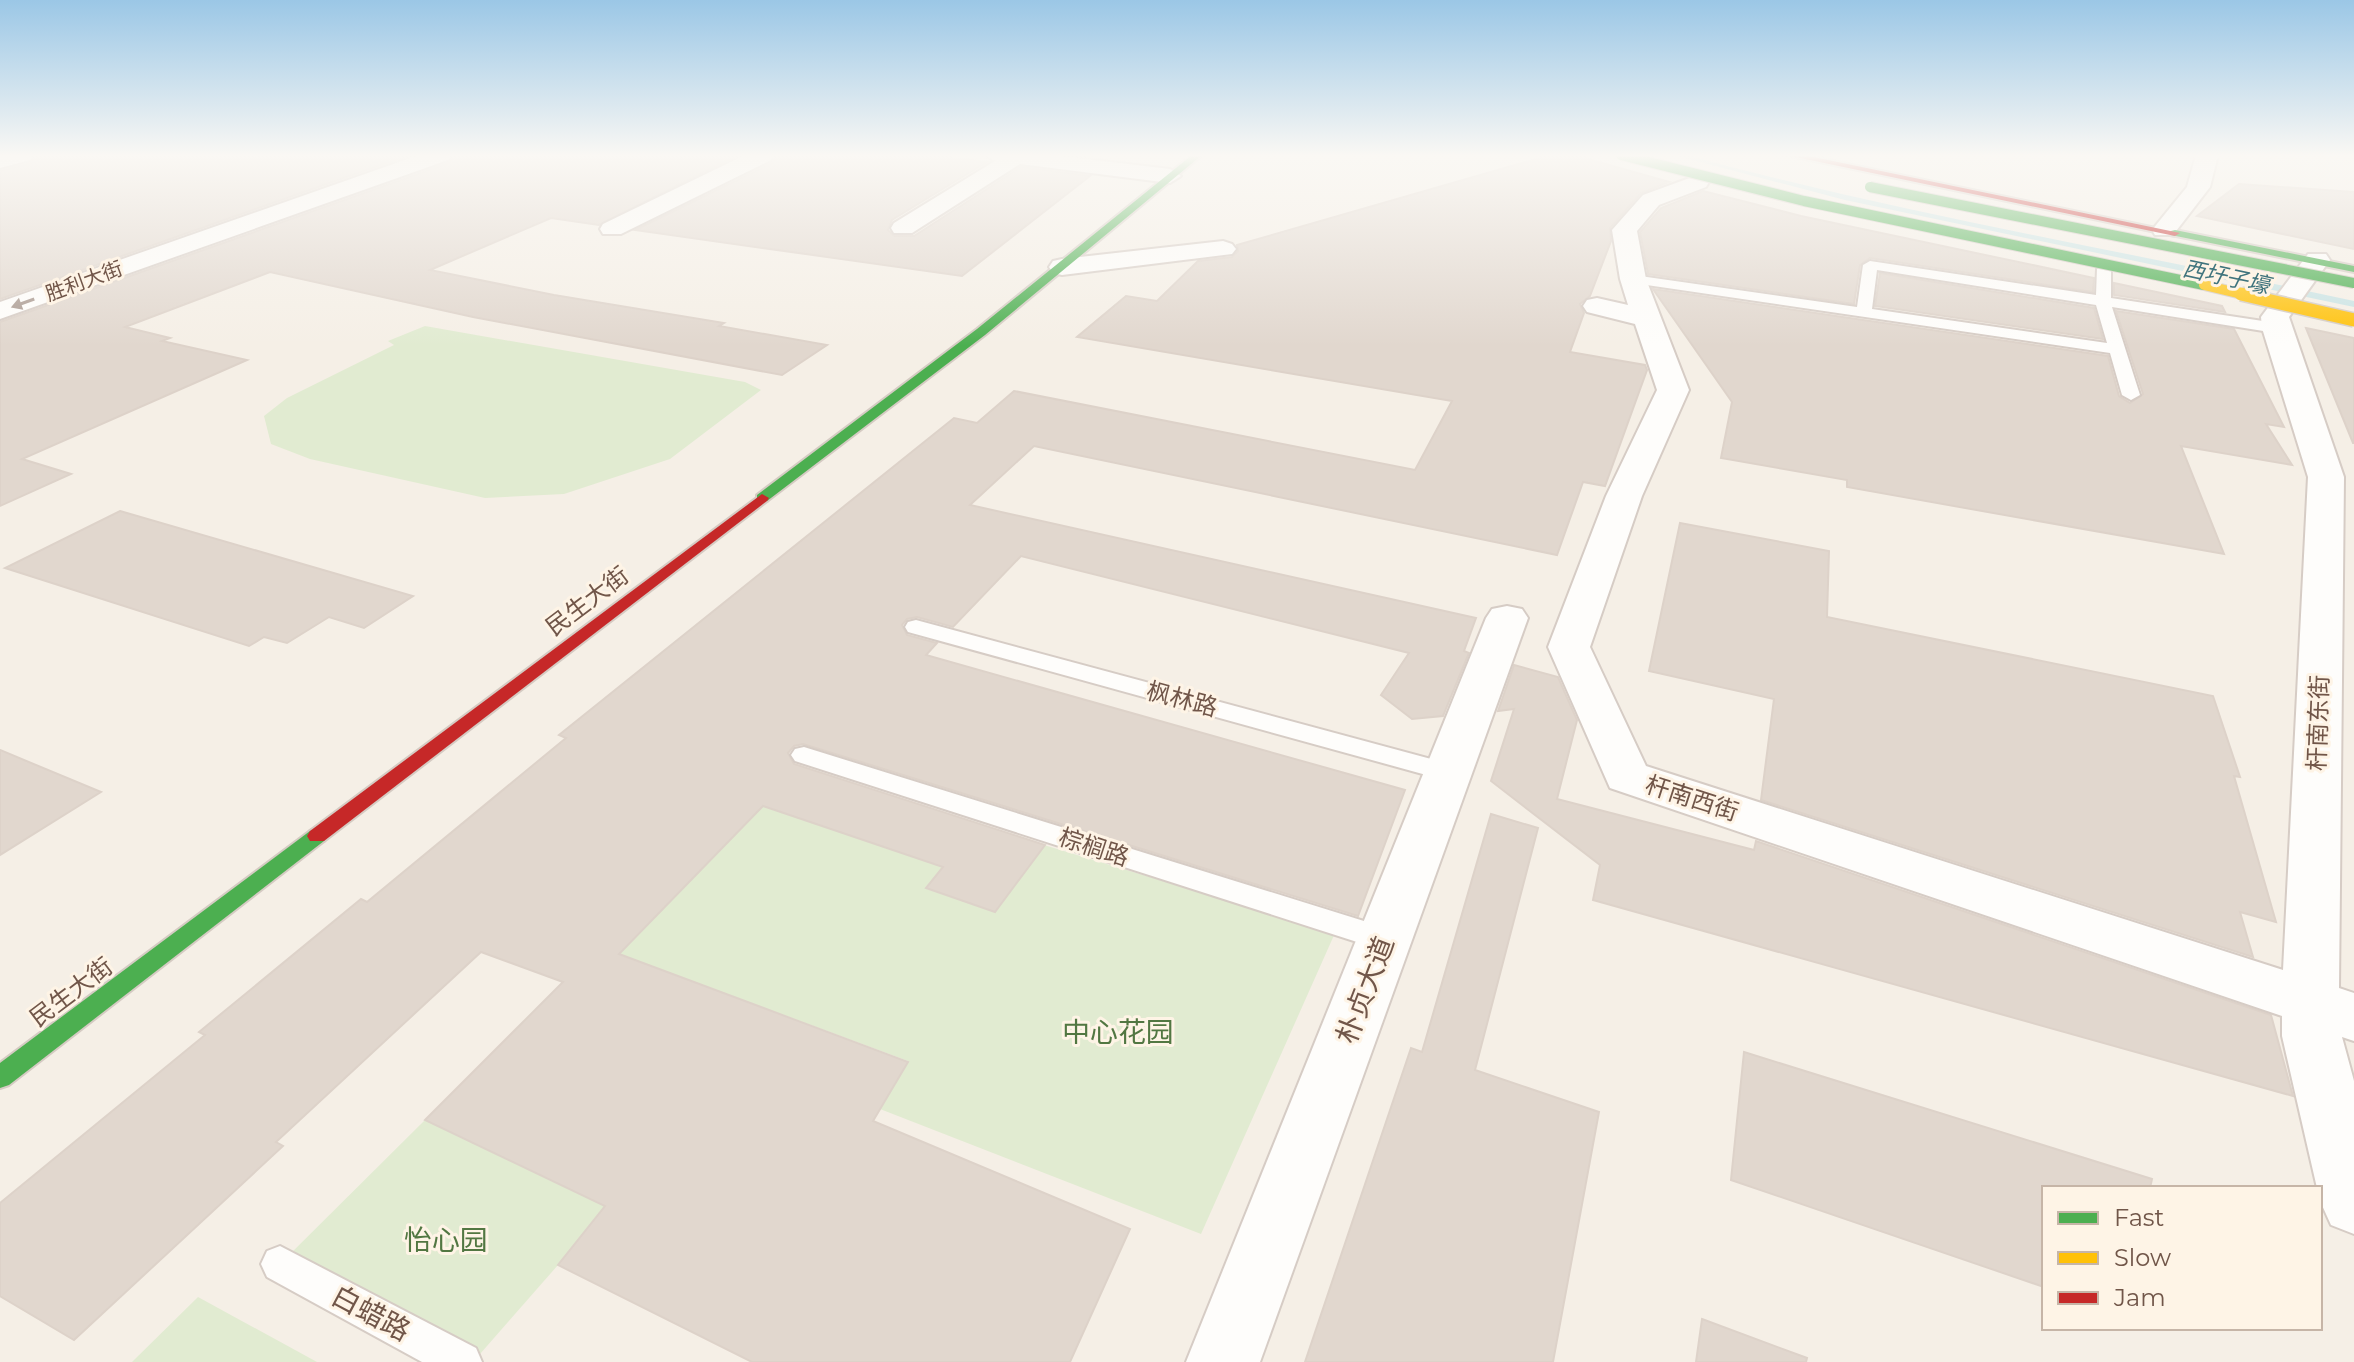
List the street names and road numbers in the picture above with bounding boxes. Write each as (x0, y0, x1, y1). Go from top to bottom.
street label: 胜利大街 (42, 256, 126, 306)
street label: 民生大街 (540, 561, 634, 641)
street label: 杆南东街 (2302, 675, 2334, 771)
street label: 枫林路 (1143, 676, 1221, 722)
street label: 杆南西街 (1642, 769, 1742, 827)
street label: 棕榈路 (1055, 822, 1133, 872)
street label: 朴贞大道 (1329, 932, 1401, 1048)
street label: 民生大街 (24, 952, 118, 1032)
street label: 白蜡路 (326, 1278, 416, 1348)

